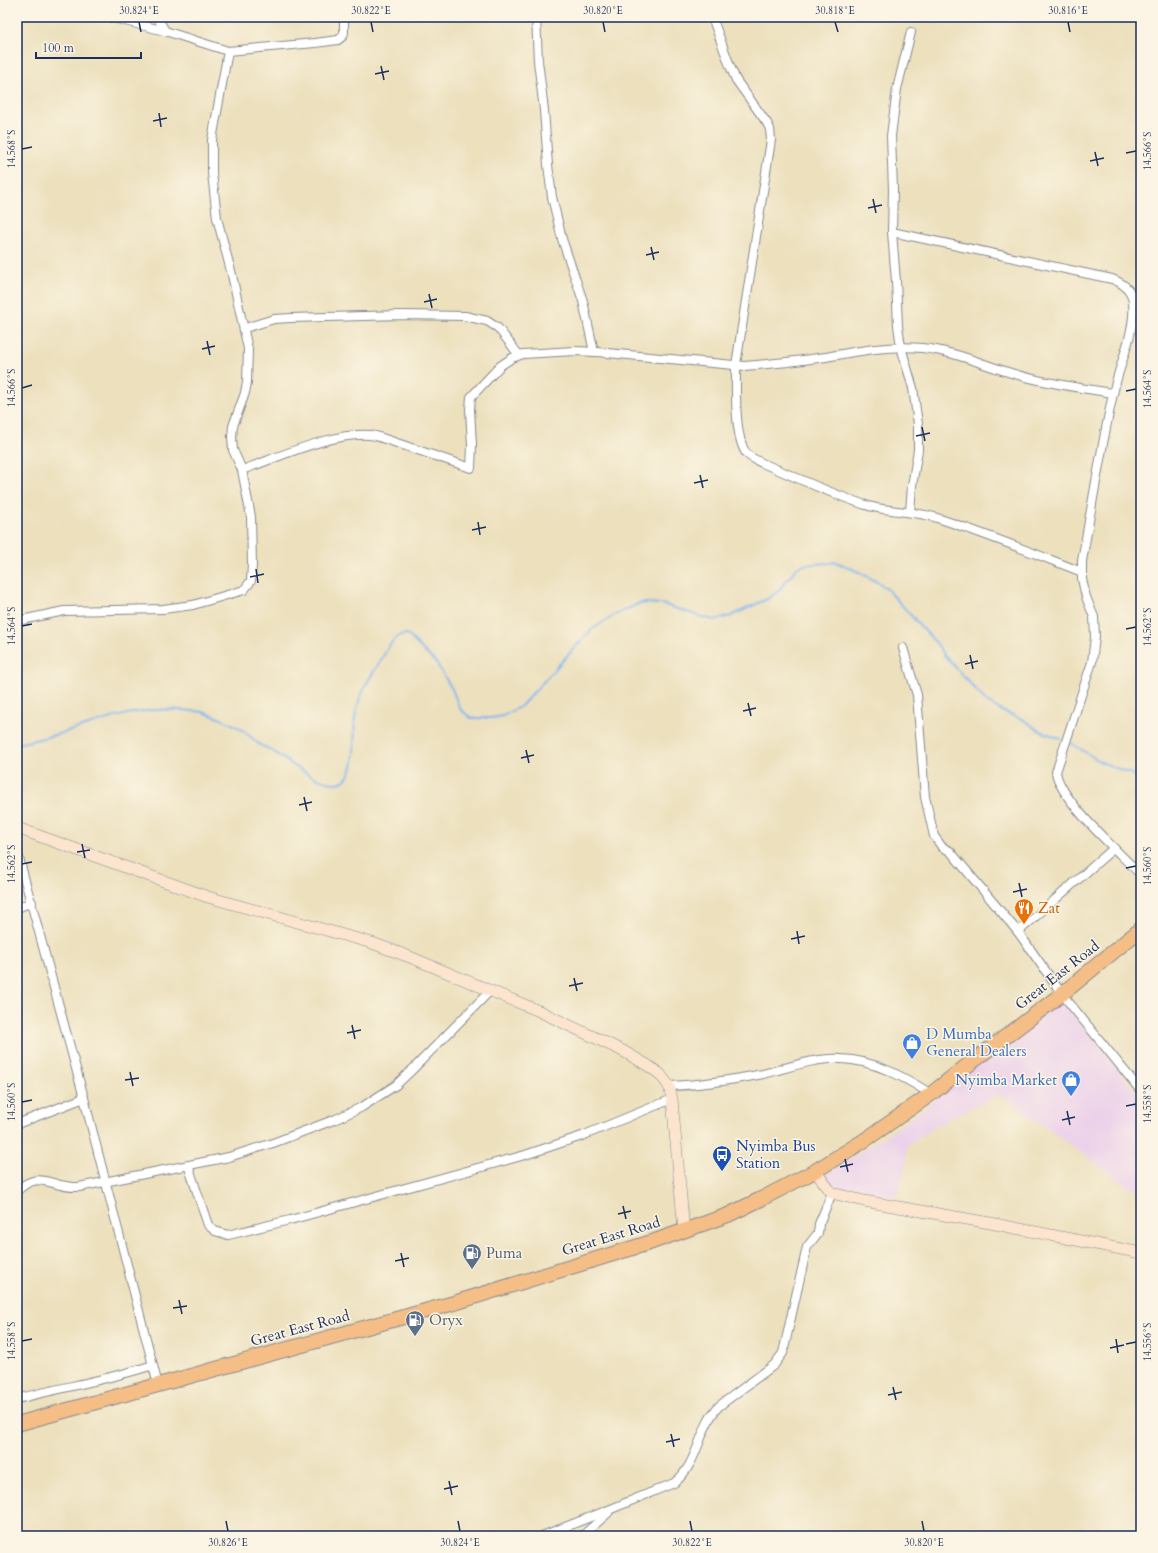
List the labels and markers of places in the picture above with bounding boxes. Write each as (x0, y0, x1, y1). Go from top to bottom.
restaurant icon: Zat (1013, 897, 1035, 925)
place label: Zat (1038, 898, 1060, 918)
place label: D Mumba General Dealers (926, 1024, 1026, 1061)
shop icon: D Mumba General Dealers (901, 1032, 923, 1060)
shop icon: Nyimba Market (1060, 1069, 1082, 1097)
place label: Nyimba Market (955, 1070, 1057, 1090)
place label: Nyimba Bus Station (736, 1136, 816, 1173)
bus stop icon: Nyimba Bus Station (711, 1144, 733, 1172)
fuel station icon: Puma (461, 1242, 483, 1270)
place label: Puma (486, 1243, 523, 1263)
fuel station icon: Oryx (404, 1309, 426, 1337)
place label: Oryx (429, 1310, 463, 1330)

